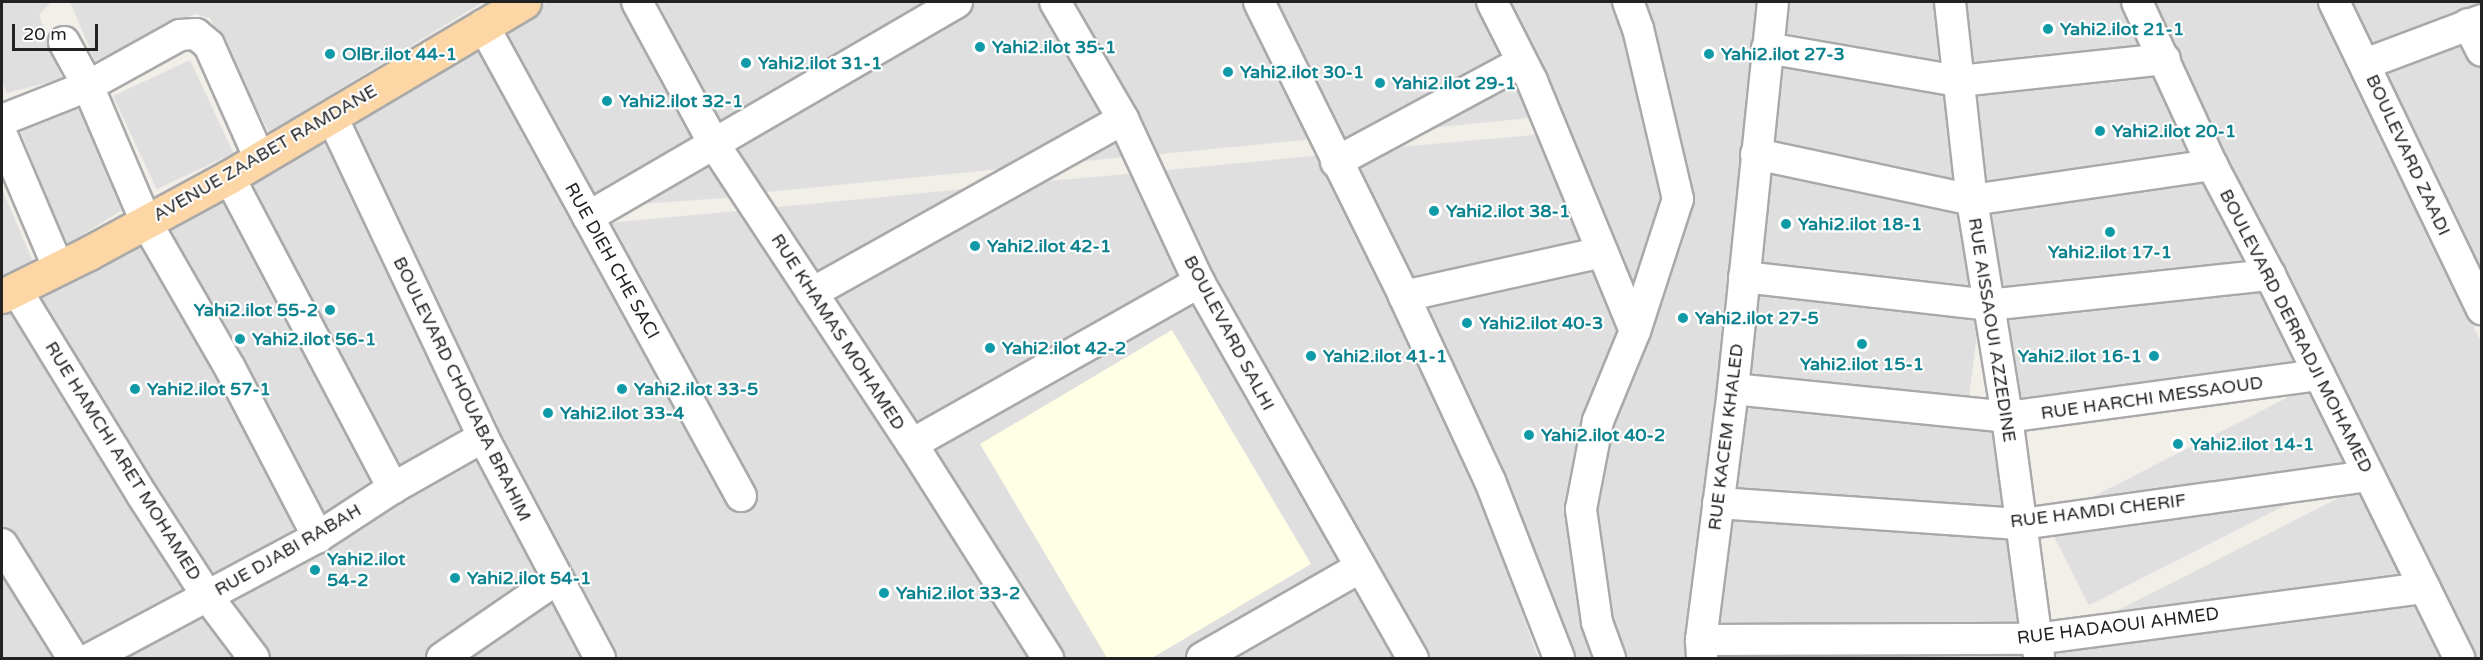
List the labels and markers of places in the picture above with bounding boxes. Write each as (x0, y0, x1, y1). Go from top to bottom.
place label: Yahi2.ilot 21-1 (2060, 18, 2184, 40)
marker: Yahi2.ilot 21-1 (2041, 22, 2055, 36)
place label: Yahi2.ilot 35-1 (992, 36, 1116, 58)
marker: Yahi2.ilot 35-1 (973, 40, 987, 54)
place label: OlBr.ilot 44-1 (342, 43, 457, 65)
place label: Yahi2.ilot 27-3 (1721, 43, 1845, 65)
marker: OlBr.ilot 44-1 (323, 47, 337, 61)
marker: Yahi2.ilot 27-3 (1702, 47, 1716, 61)
place label: Yahi2.ilot 31-1 (758, 52, 882, 74)
marker: Yahi2.ilot 31-1 (739, 56, 753, 70)
place label: Yahi2.ilot 30-1 (1240, 61, 1364, 83)
marker: Yahi2.ilot 30-1 (1221, 65, 1235, 79)
place label: Yahi2.ilot 29-1 (1392, 72, 1516, 94)
marker: Yahi2.ilot 29-1 (1373, 76, 1387, 90)
place label: Yahi2.ilot 32-1 (619, 90, 743, 112)
marker: Yahi2.ilot 32-1 (600, 94, 614, 108)
place label: Yahi2.ilot 20-1 (2112, 120, 2236, 142)
marker: Yahi2.ilot 20-1 (2093, 124, 2107, 138)
place label: Yahi2.ilot 38-1 (1446, 200, 1570, 222)
marker: Yahi2.ilot 38-1 (1427, 204, 1441, 218)
place label: Yahi2.ilot 18-1 (1798, 213, 1922, 235)
marker: Yahi2.ilot 18-1 (1779, 217, 1793, 231)
marker: Yahi2.ilot 17-1 (2103, 225, 2117, 239)
place label: Yahi2.ilot 42-1 (987, 235, 1111, 257)
marker: Yahi2.ilot 42-1 (968, 239, 982, 253)
place label: Yahi2.ilot 17-1 (2048, 241, 2172, 263)
place label: Yahi2.ilot 55-2 (194, 299, 318, 321)
marker: Yahi2.ilot 55-2 (323, 303, 337, 317)
place label: Yahi2.ilot 27-5 (1695, 307, 1819, 329)
marker: Yahi2.ilot 27-5 (1676, 311, 1690, 325)
place label: Yahi2.ilot 40-3 (1479, 312, 1603, 334)
marker: Yahi2.ilot 40-3 (1460, 316, 1474, 330)
place label: Yahi2.ilot 56-1 (252, 328, 376, 350)
marker: Yahi2.ilot 56-1 (233, 332, 247, 346)
place label: Yahi2.ilot 42-2 (1002, 337, 1126, 359)
marker: Yahi2.ilot 15-1 (1855, 337, 1869, 351)
marker: Yahi2.ilot 42-2 (983, 341, 997, 355)
place label: Yahi2.ilot 41-1 (1323, 345, 1447, 367)
place label: Yahi2.ilot 16-1 (2018, 345, 2142, 367)
marker: Yahi2.ilot 41-1 (1304, 349, 1318, 363)
marker: Yahi2.ilot 16-1 (2147, 349, 2161, 363)
place label: Yahi2.ilot 15-1 (1800, 353, 1924, 375)
place label: Yahi2.ilot 57-1 (147, 378, 271, 400)
place label: Yahi2.ilot 33-5 (634, 378, 758, 400)
marker: Yahi2.ilot 57-1 (128, 382, 142, 396)
marker: Yahi2.ilot 33-5 (615, 382, 629, 396)
place label: Yahi2.ilot 33-4 (560, 402, 684, 424)
marker: Yahi2.ilot 33-4 (541, 406, 555, 420)
place label: Yahi2.ilot 40-2 (1541, 424, 1665, 446)
marker: Yahi2.ilot 40-2 (1522, 428, 1536, 442)
place label: Yahi2.ilot 14-1 (2190, 433, 2314, 455)
marker: Yahi2.ilot 14-1 (2171, 437, 2185, 451)
place label: Yahi2.ilot 54-2 (327, 549, 405, 592)
marker: Yahi2.ilot 54-2 (308, 563, 322, 577)
place label: Yahi2.ilot 54-1 (467, 567, 591, 589)
marker: Yahi2.ilot 54-1 (448, 571, 462, 585)
place label: Yahi2.ilot 33-2 (896, 582, 1020, 604)
marker: Yahi2.ilot 33-2 (877, 586, 891, 600)

